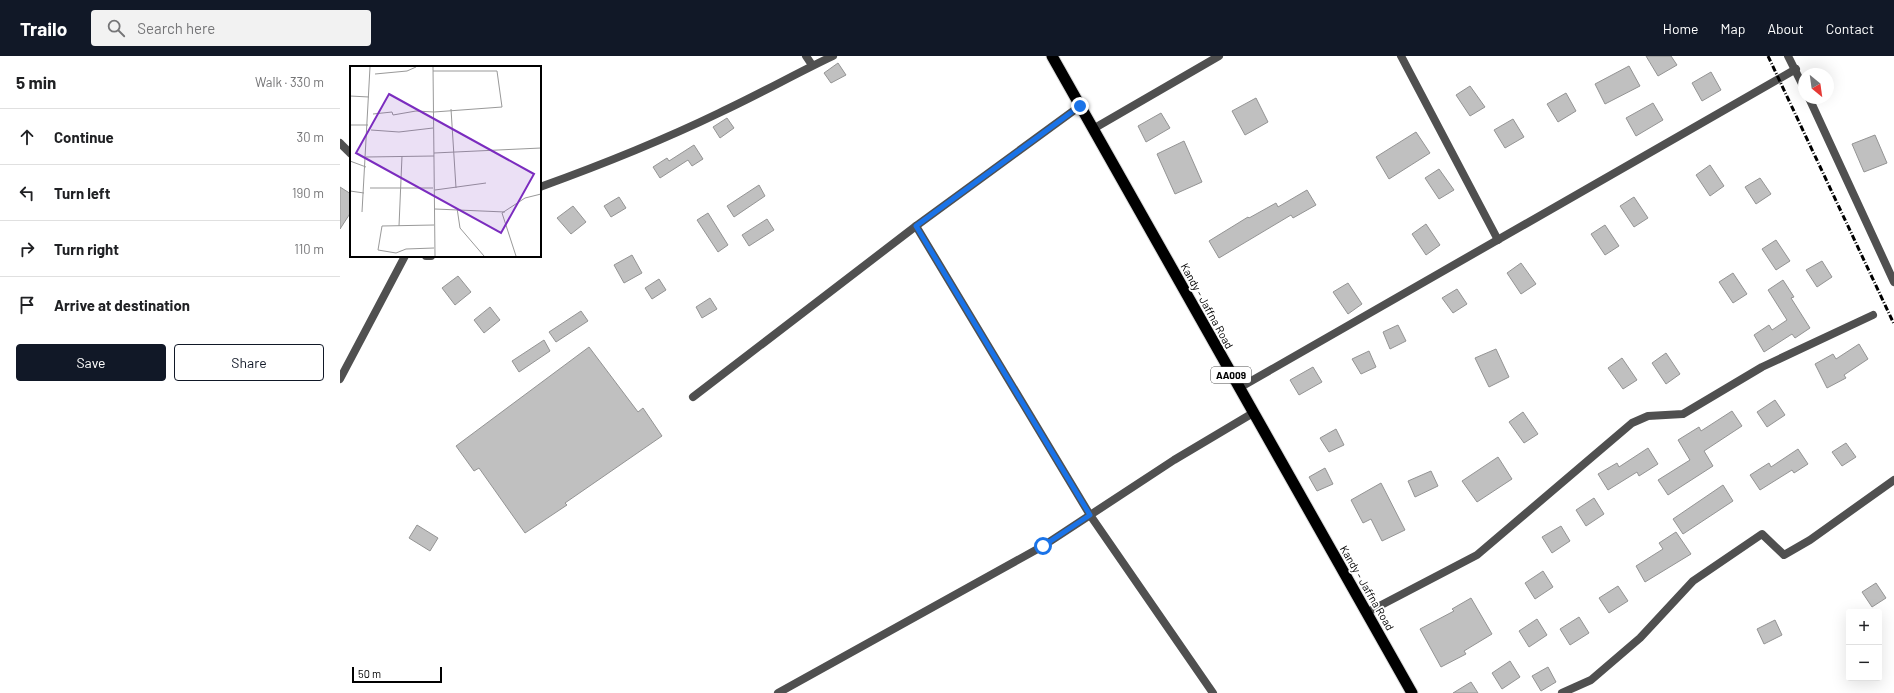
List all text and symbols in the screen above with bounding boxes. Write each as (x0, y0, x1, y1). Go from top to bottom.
search box (91, 10, 371, 46)
text: Trailo (20, 17, 67, 40)
icon: search (105, 17, 127, 39)
text: Search here (137, 19, 215, 37)
text: Home (1663, 20, 1699, 37)
text: Map (1721, 20, 1745, 37)
text: About (1767, 20, 1804, 37)
text: Contact (1826, 20, 1874, 37)
inset map (350, 66, 541, 257)
north arrow (1798, 68, 1834, 104)
text: 5 min (16, 72, 56, 92)
text: Walk · 330 m (255, 74, 324, 90)
route end (1071, 97, 1089, 115)
icon: ahead (16, 126, 38, 148)
text: Continue (54, 128, 114, 146)
text: 30 m (297, 129, 324, 145)
icon: left (16, 182, 38, 204)
text: Turn left (54, 184, 110, 202)
text: 190 m (292, 185, 324, 201)
icon: right (16, 238, 38, 260)
text: Turn right (54, 240, 119, 258)
text: 110 m (294, 241, 324, 257)
street label: Kandy - Jaffna Road (1179, 261, 1236, 351)
icon: arrive (16, 294, 38, 316)
text: Arrive at destination (54, 296, 190, 314)
button: Save (16, 344, 166, 381)
button: Share (174, 344, 324, 381)
road number: AA009 (1211, 367, 1251, 383)
route start (1034, 537, 1052, 555)
street label: Kandy - Jaffna Road (1338, 543, 1397, 633)
map controls (1846, 609, 1882, 681)
button: + (1846, 609, 1882, 645)
button: − (1846, 645, 1882, 681)
scale bar (352, 665, 442, 684)
text: 50 m (358, 667, 381, 680)

